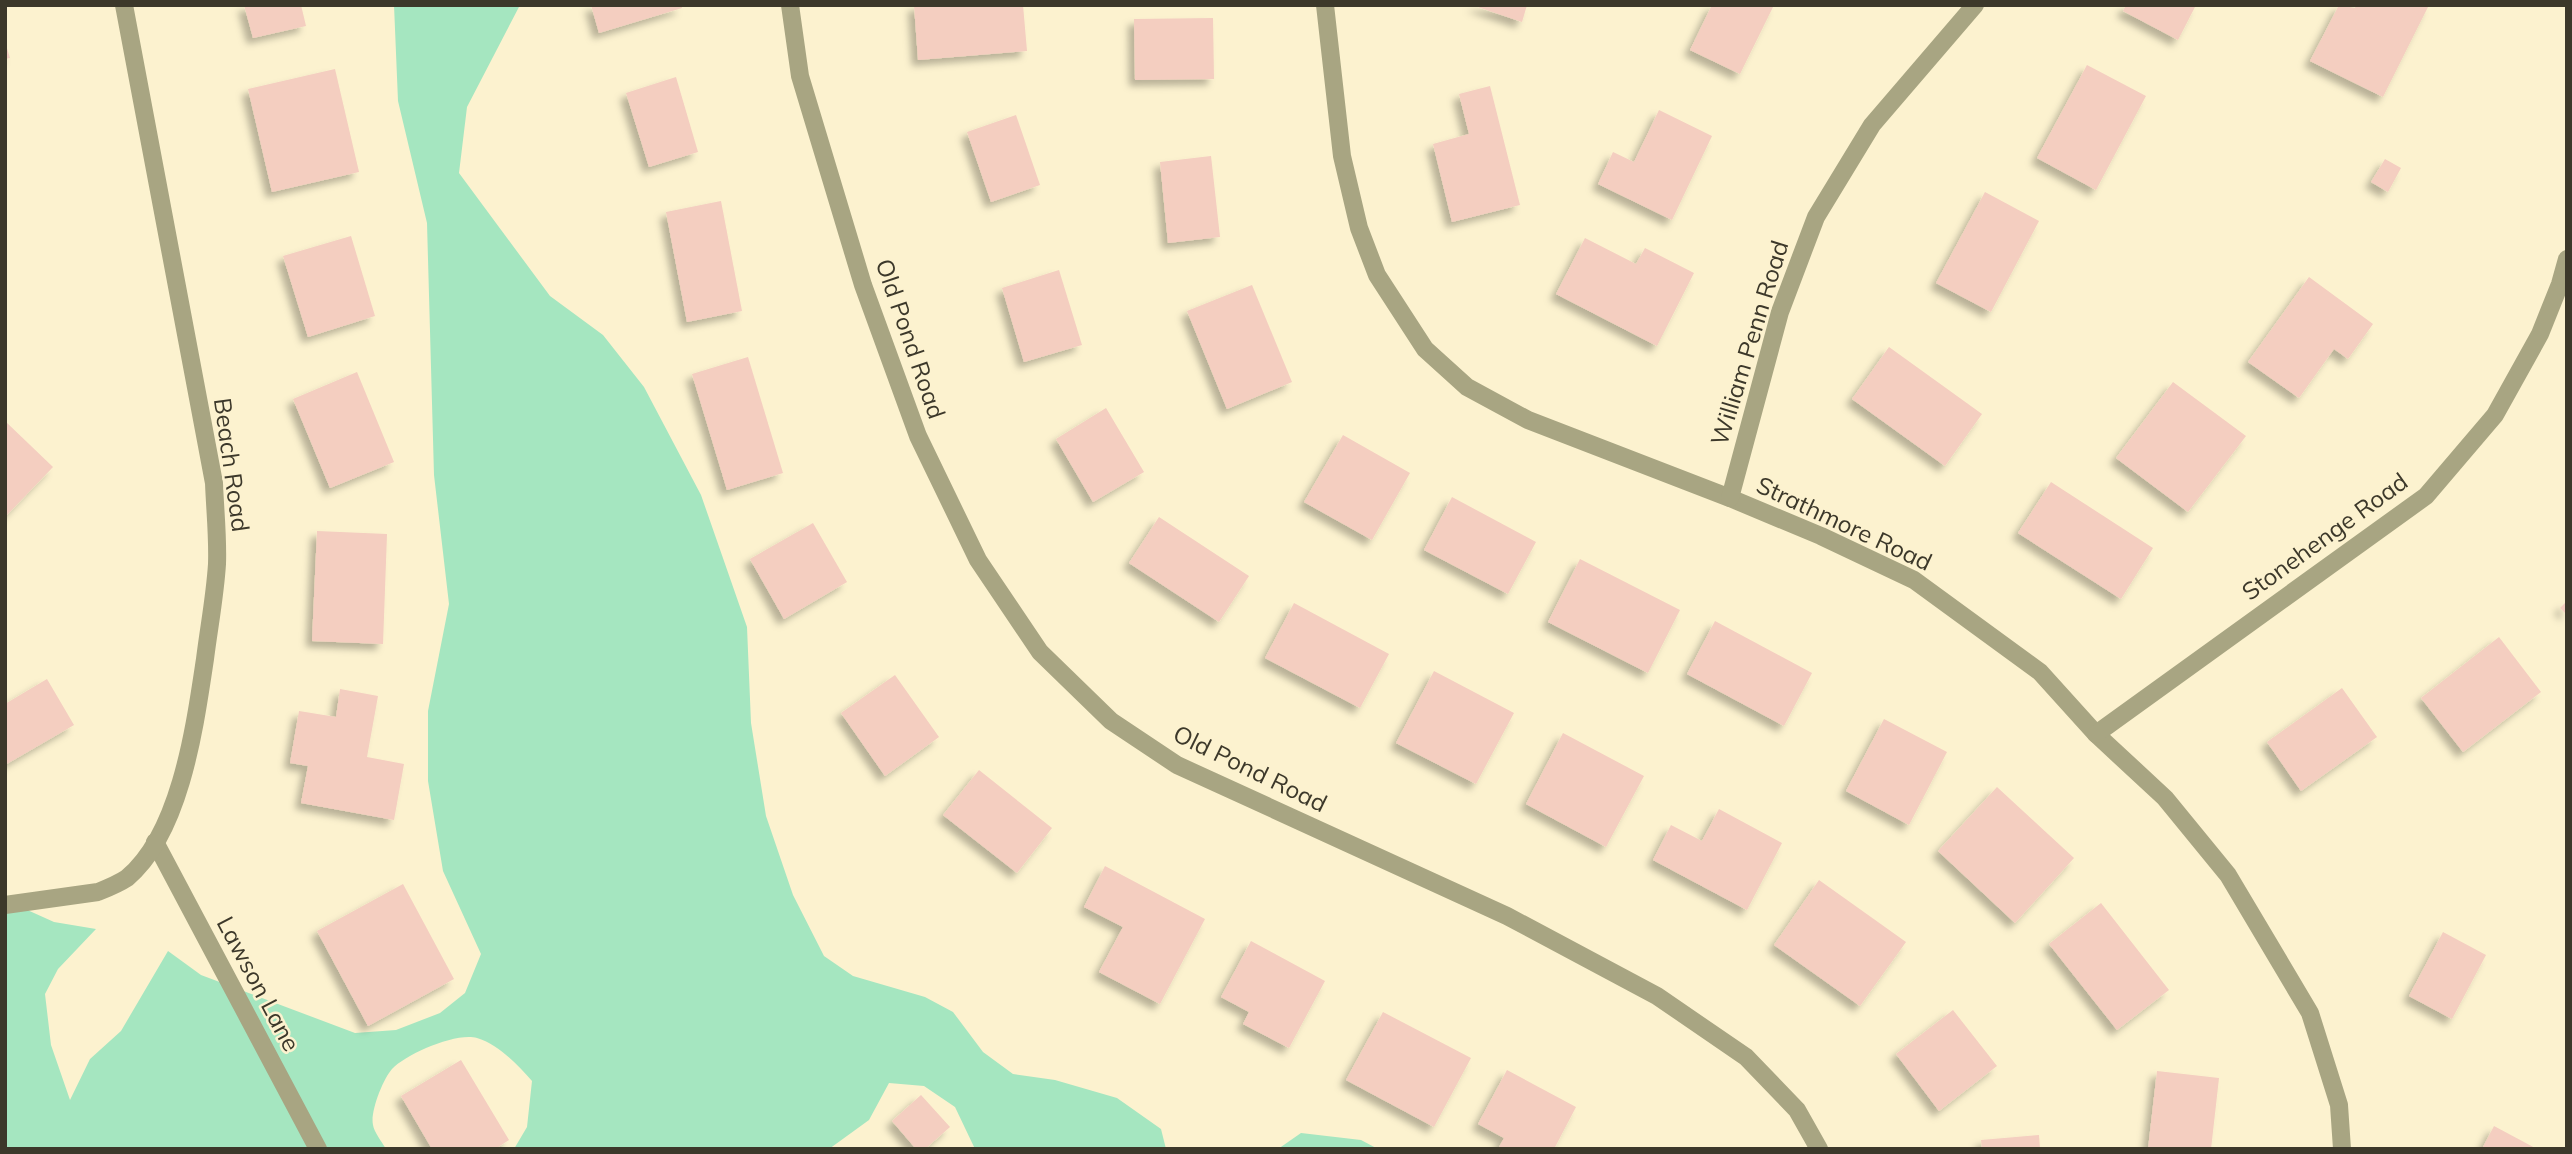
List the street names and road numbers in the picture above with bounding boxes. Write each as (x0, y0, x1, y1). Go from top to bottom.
street label: William Penn Road (1704, 237, 1794, 449)
street label: Old Pond Road (870, 255, 952, 423)
street label: Beach Road (208, 396, 256, 534)
street label: Stonehenge Road (2236, 466, 2413, 606)
street label: Strathmore Road (1752, 469, 1937, 577)
street label: Old Pond Road (1169, 718, 1332, 818)
street label: Lawson Lane (211, 911, 307, 1056)

